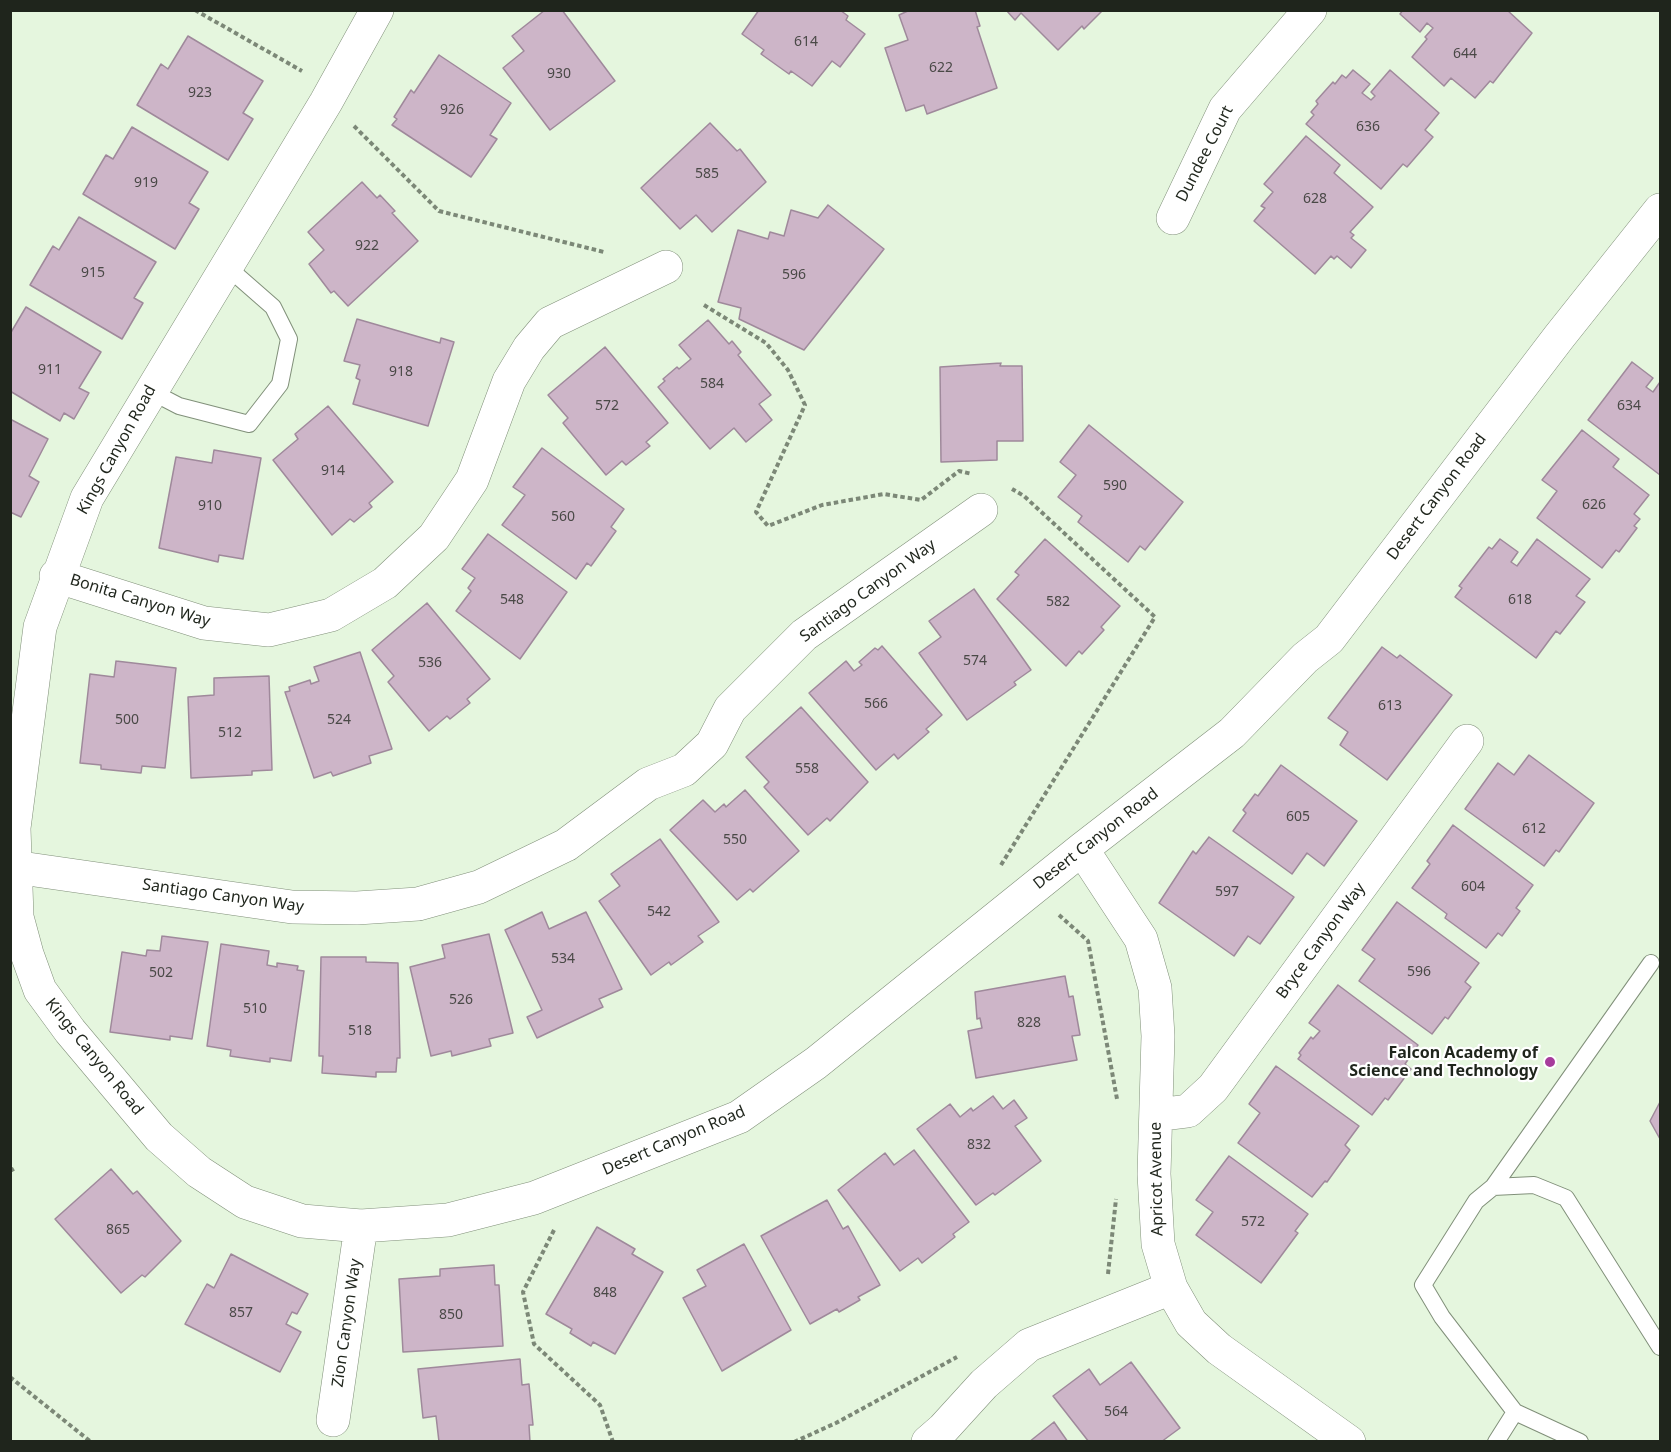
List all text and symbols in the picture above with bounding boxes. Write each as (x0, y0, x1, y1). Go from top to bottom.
house number: 614 (794, 34, 818, 50)
house number: 644 (1453, 46, 1477, 62)
house number: 622 (929, 60, 953, 76)
house number: 930 (547, 66, 571, 82)
house number: 923 (188, 85, 212, 101)
house number: 926 (440, 102, 464, 118)
street label: Dundee Court (1172, 103, 1238, 205)
house number: 636 (1356, 119, 1380, 135)
house number: 585 (695, 166, 719, 182)
house number: 919 (134, 175, 158, 191)
house number: 628 (1303, 191, 1327, 207)
house number: 922 (355, 238, 379, 254)
house number: 915 (81, 265, 105, 281)
house number: 596 (782, 267, 806, 283)
house number: 911 (38, 362, 62, 378)
house number: 918 (389, 364, 413, 380)
house number: 584 (700, 376, 724, 392)
street label: Kings Canyon Road (73, 382, 161, 518)
house number: 572 (595, 398, 619, 414)
house number: 634 (1617, 398, 1641, 414)
street label: Desert Canyon Road (1383, 430, 1491, 564)
house number: 914 (321, 463, 345, 479)
house number: 590 (1103, 478, 1127, 494)
house number: 626 (1582, 497, 1606, 513)
house number: 910 (198, 498, 222, 514)
house number: 560 (551, 509, 575, 525)
street label: Santiago Canyon Way (797, 535, 939, 647)
street label: Bonita Canyon Way (68, 571, 212, 631)
house number: 548 (500, 592, 524, 608)
house number: 618 (1508, 592, 1532, 608)
house number: 582 (1046, 594, 1070, 610)
house number: 574 (963, 653, 987, 669)
house number: 536 (418, 655, 442, 671)
house number: 566 (864, 696, 888, 712)
house number: 613 (1378, 698, 1402, 714)
house number: 500 (115, 712, 139, 728)
house number: 524 (327, 712, 351, 728)
house number: 512 (218, 725, 242, 741)
house number: 558 (795, 761, 819, 777)
street label: Desert Canyon Road (1030, 784, 1162, 894)
house number: 605 (1286, 809, 1310, 825)
house number: 612 (1522, 821, 1546, 837)
house number: 550 (723, 832, 747, 848)
street label: Santiago Canyon Way (141, 875, 305, 917)
street label: Bryce Canyon Way (1273, 879, 1369, 1003)
house number: 604 (1461, 879, 1485, 895)
house number: 597 (1215, 884, 1239, 900)
house number: 542 (647, 904, 671, 920)
house number: 534 (551, 951, 575, 967)
house number: 596 (1407, 964, 1431, 980)
house number: 502 (149, 965, 173, 981)
house number: 526 (449, 992, 473, 1008)
street label: Kings Canyon Road (41, 995, 147, 1119)
house number: 510 (243, 1001, 267, 1017)
house number: 828 (1017, 1015, 1041, 1031)
house number: 518 (348, 1023, 372, 1039)
place label: Falcon Academy of Science and Technology (1349, 1043, 1538, 1081)
marker: Falcon Academy of Science and Technology (1543, 1055, 1557, 1069)
street label: Desert Canyon Road (600, 1102, 748, 1180)
street label: Apricot Avenue (1146, 1122, 1168, 1236)
house number: 832 (967, 1137, 991, 1153)
house number: 572 (1241, 1214, 1265, 1230)
house number: 865 (106, 1222, 130, 1238)
street label: Zion Canyon Way (328, 1258, 366, 1388)
house number: 848 (593, 1285, 617, 1301)
house number: 857 (229, 1305, 253, 1321)
house number: 850 (439, 1307, 463, 1323)
house number: 564 (1104, 1404, 1128, 1420)

